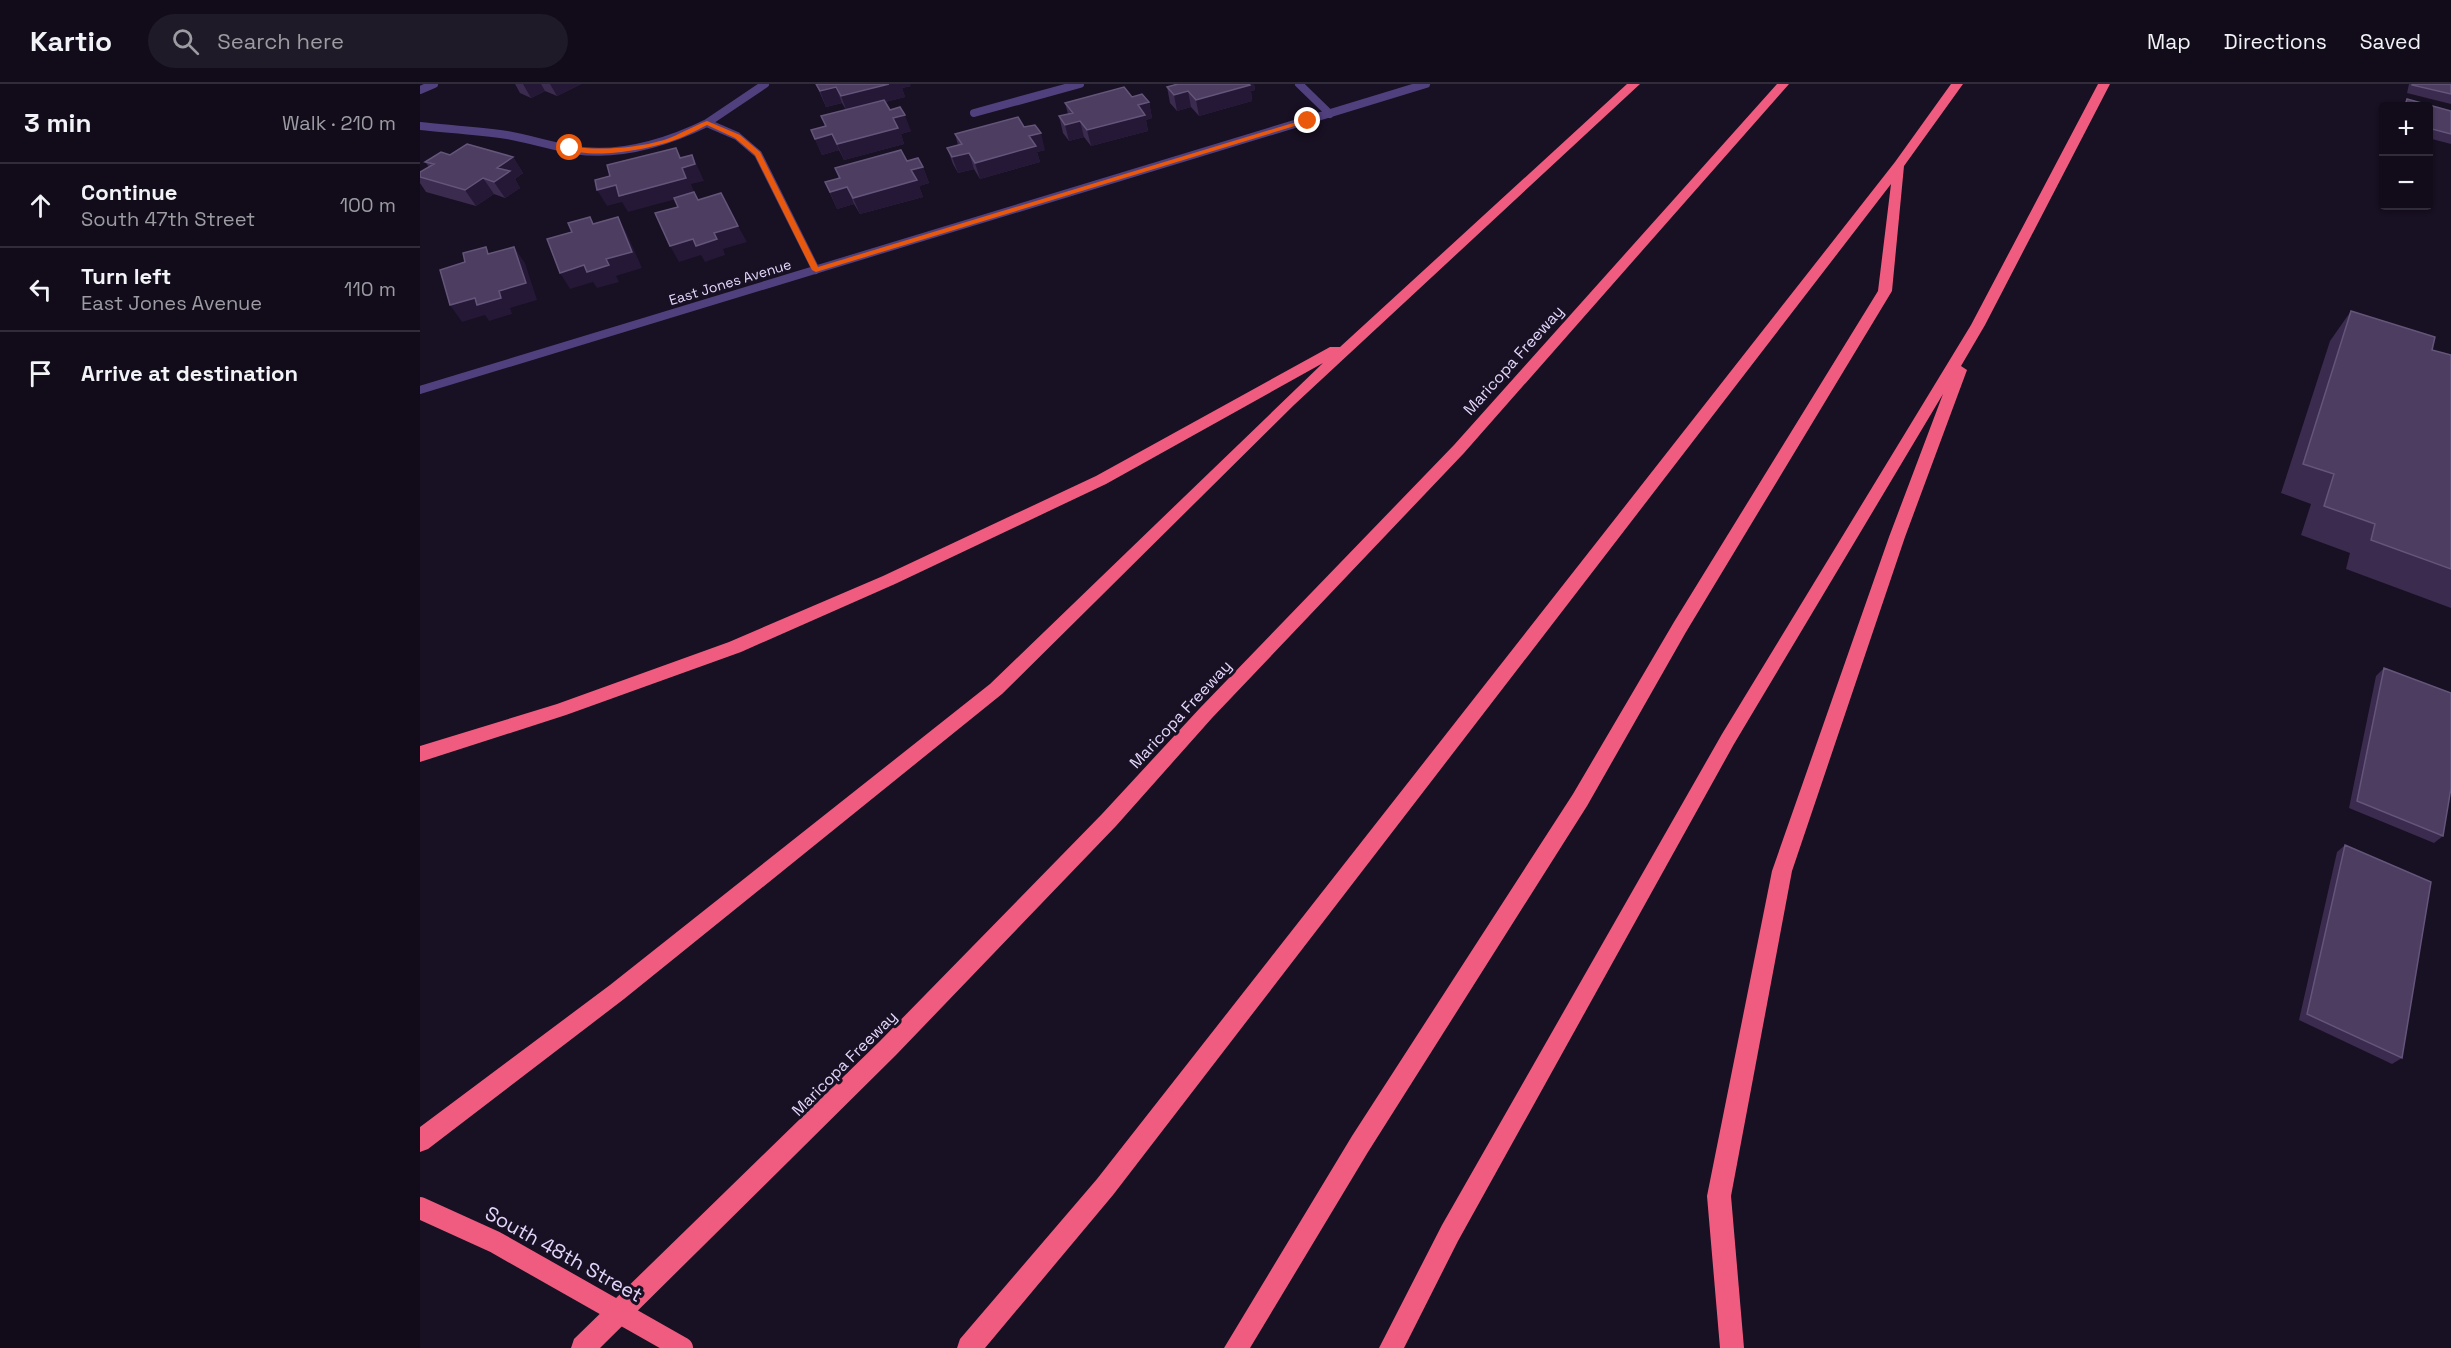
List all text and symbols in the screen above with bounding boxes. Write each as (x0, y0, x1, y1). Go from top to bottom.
search box (148, 14, 568, 68)
text: Kartio (30, 23, 112, 59)
icon: search (169, 25, 202, 58)
text: Search here (217, 27, 344, 55)
text: Map (2147, 28, 2191, 55)
text: Directions (2224, 28, 2327, 55)
text: Saved (2360, 28, 2421, 55)
map controls (2379, 102, 2433, 210)
button: + (2379, 102, 2433, 156)
text: 3 min (24, 106, 92, 140)
route end (1294, 107, 1320, 133)
text: Walk · 210 m (282, 110, 396, 136)
route start (556, 134, 582, 160)
button: − (2379, 156, 2433, 210)
text: Continue (81, 178, 177, 206)
icon: ahead (24, 189, 57, 222)
text: 100 m (340, 192, 396, 218)
text: South 47th Street (81, 206, 255, 232)
street label: East Jones Avenue (667, 255, 793, 309)
text: Turn left (81, 262, 171, 290)
icon: left (24, 273, 57, 306)
text: 110 m (344, 276, 396, 302)
text: East Jones Avenue (81, 290, 262, 316)
street label: Maricopa Freeway (1458, 301, 1568, 420)
icon: arrive (24, 357, 57, 390)
text: Arrive at destination (81, 359, 298, 387)
street label: Maricopa Freeway (1125, 656, 1236, 773)
street label: Maricopa Freeway (787, 1006, 902, 1121)
street label: South 48th Street (481, 1200, 647, 1308)

